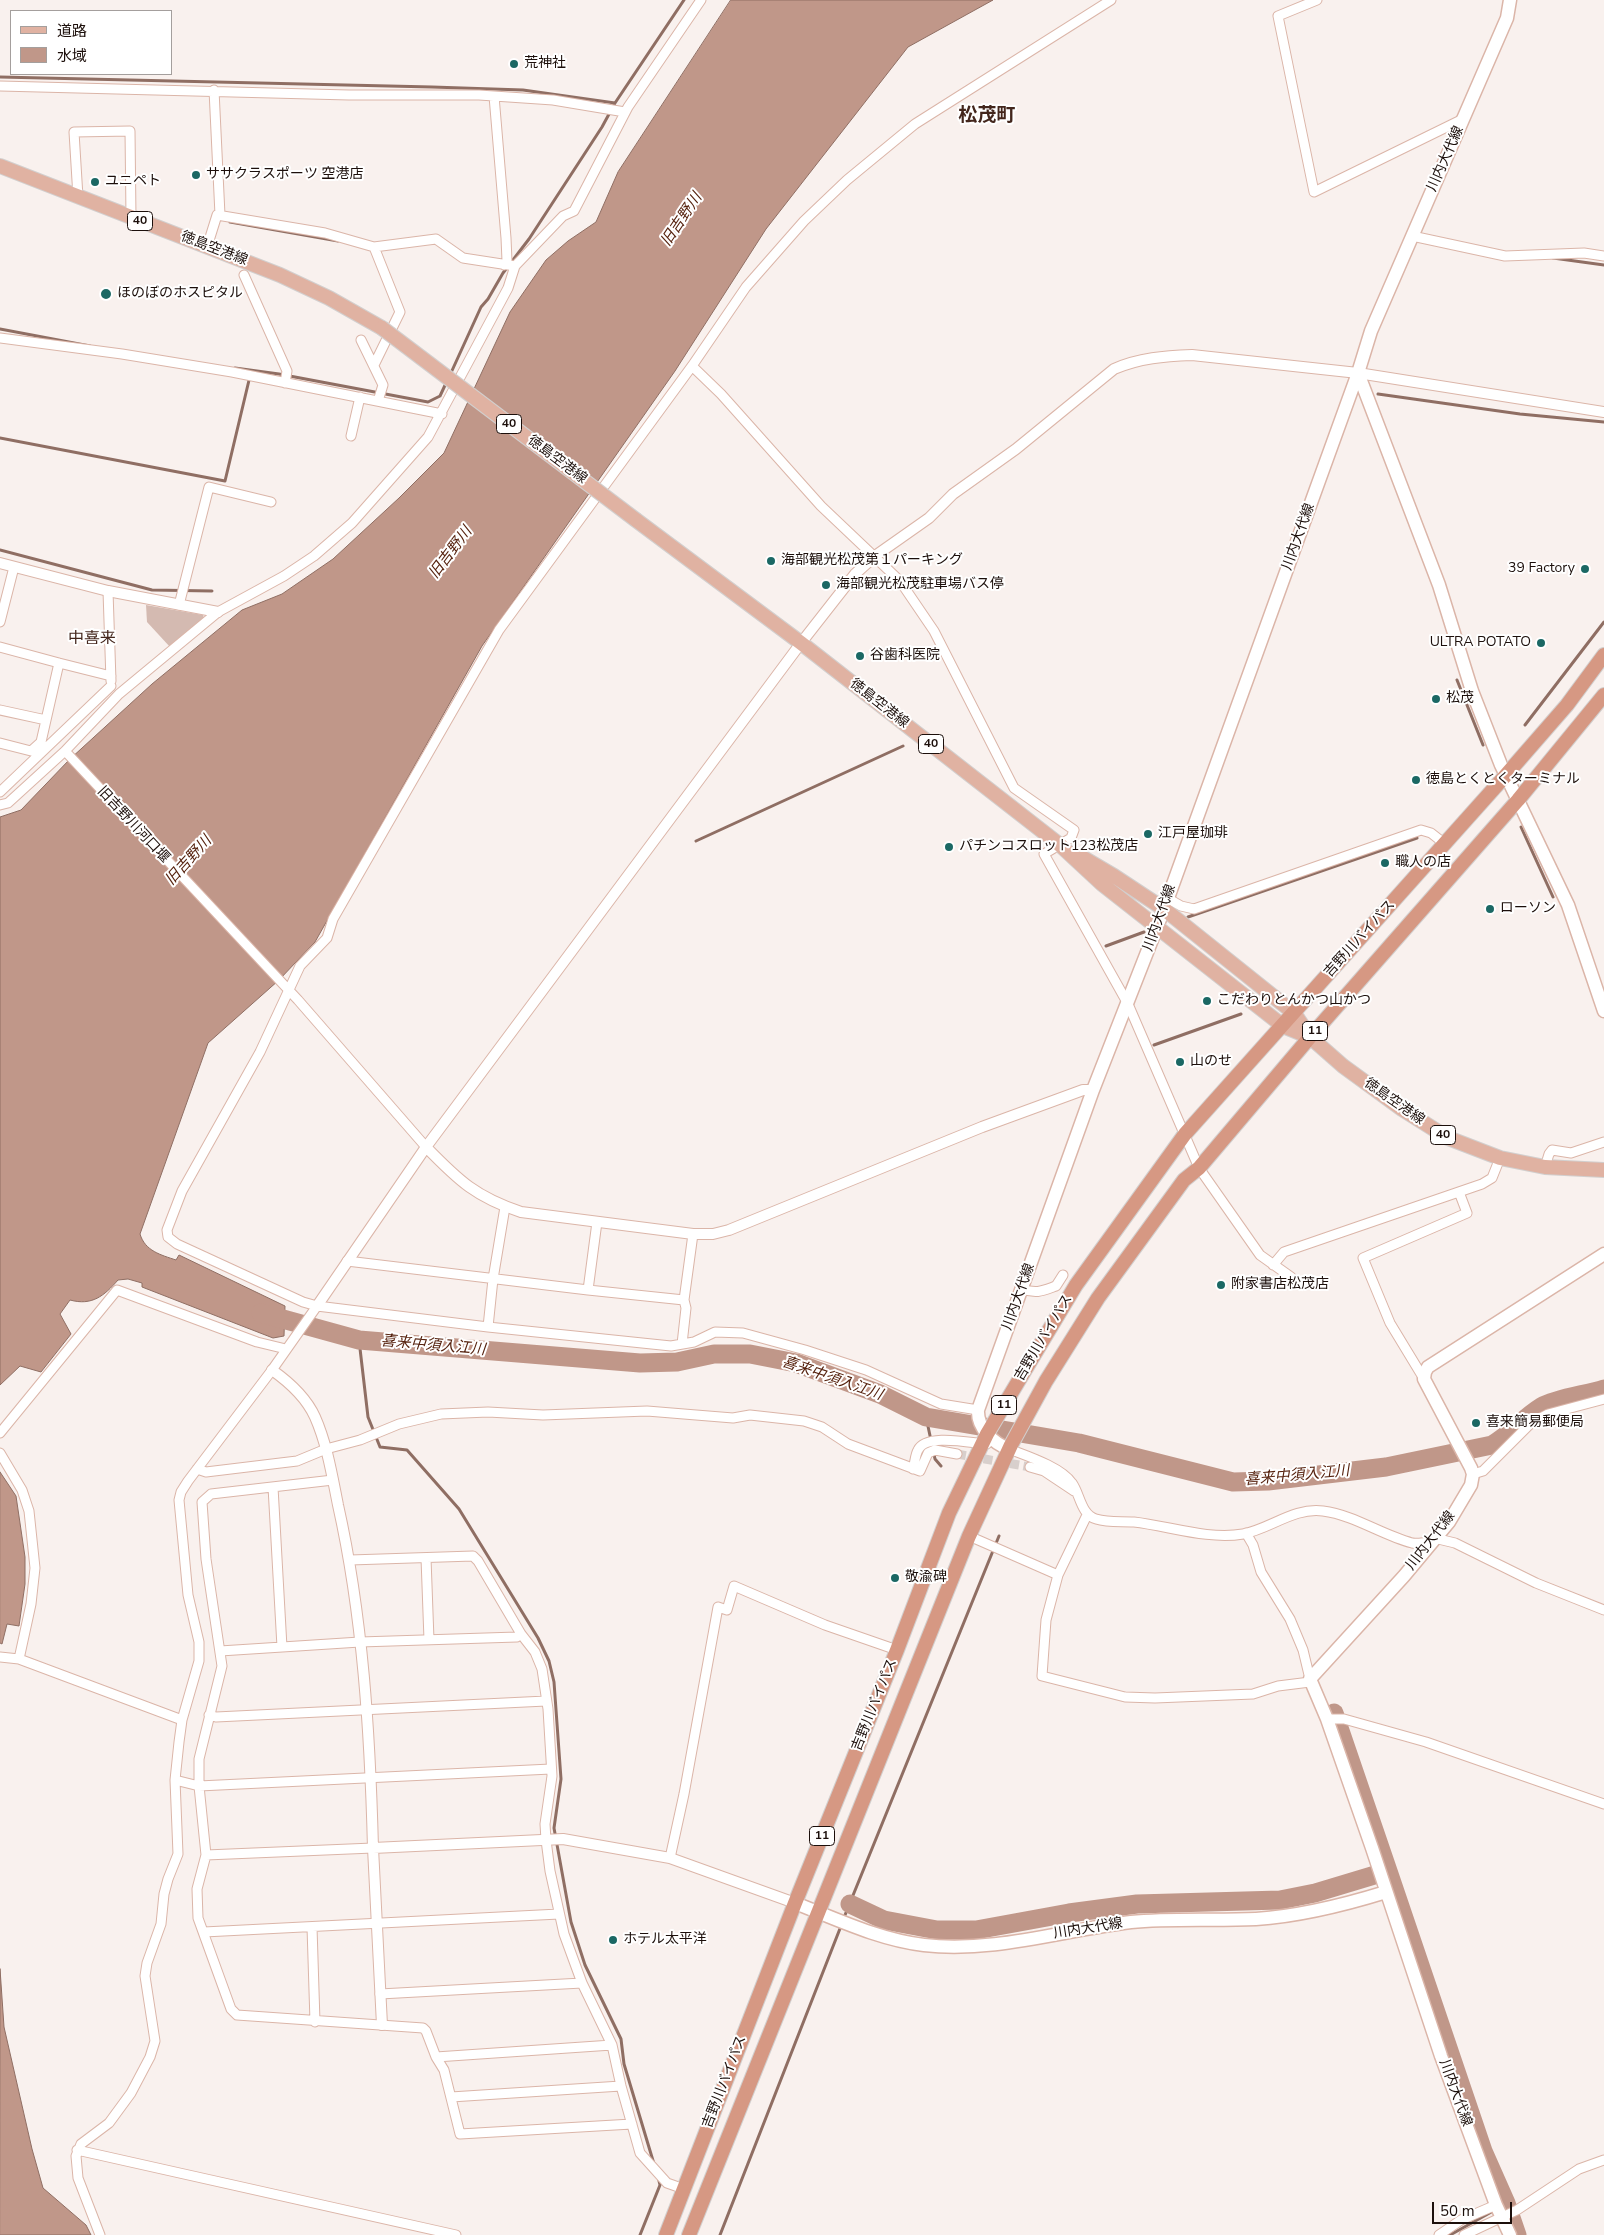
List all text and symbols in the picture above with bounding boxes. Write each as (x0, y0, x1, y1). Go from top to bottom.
legend (10, 10, 172, 75)
text: 道路 (57, 21, 87, 41)
text: 水域 (57, 46, 87, 66)
place label: 荒神社 (524, 56, 566, 72)
marker: 荒神社 (508, 58, 520, 70)
district label: 松茂町 (959, 105, 1015, 127)
street label: 川内大代線 (1424, 124, 1468, 194)
place label: ササクラスポーツ 空港店 (206, 167, 364, 183)
marker: ササクラスポーツ 空港店 (190, 169, 202, 181)
place label: ユニペト (105, 174, 161, 190)
marker: ユニペト (89, 176, 101, 188)
water label: 旧吉野川 (658, 190, 706, 250)
road number: 40 (128, 212, 152, 230)
street label: 徳島空港線 (178, 229, 250, 269)
place label: ほのぼのホスピタル (117, 286, 243, 302)
marker: ほのぼのホスピタル (99, 287, 113, 301)
road number: 40 (496, 414, 522, 434)
street label: 徳島空港線 (524, 432, 590, 488)
street label: 川内大代線 (1279, 501, 1319, 573)
water label: 旧吉野川 (426, 524, 476, 582)
place label: 海部観光松茂第１パーキング (781, 553, 963, 569)
marker: 海部観光松茂第１パーキング (765, 555, 777, 567)
place label: 39 Factory (1508, 561, 1575, 577)
marker: 39 Factory (1579, 563, 1591, 575)
place label: 海部観光松茂駐車場バス停 (836, 577, 1004, 593)
marker: 海部観光松茂駐車場バス停 (820, 579, 832, 591)
district label: 中喜来 (68, 629, 116, 649)
place label: ULTRA POTATO (1430, 635, 1531, 651)
marker: ULTRA POTATO (1535, 637, 1547, 649)
place label: 谷歯科医院 (870, 648, 940, 664)
marker: 谷歯科医院 (854, 650, 866, 662)
street label: 徳島空港線 (846, 676, 912, 732)
place label: 松茂 (1446, 691, 1474, 707)
marker: 松茂 (1430, 693, 1442, 705)
road number: 40 (918, 734, 944, 754)
place label: 徳島とくとくターミナル (1426, 772, 1580, 788)
marker: 徳島とくとくターミナル (1410, 774, 1422, 786)
street label: 旧吉野川河口堰 (93, 783, 173, 867)
place label: 江戸屋珈琲 (1158, 826, 1228, 842)
marker: 江戸屋珈琲 (1142, 828, 1154, 840)
water label: 旧吉野川 (162, 833, 216, 889)
place label: パチンコスロット123松茂店 (959, 839, 1138, 855)
marker: パチンコスロット123松茂店 (943, 841, 955, 853)
place label: 職人の店 (1395, 855, 1451, 871)
marker: 職人の店 (1379, 857, 1391, 869)
street label: 川内大代線 (1140, 882, 1180, 954)
street label: 吉野川バイパス (1321, 897, 1399, 981)
place label: ローソン (1500, 901, 1556, 917)
marker: ローソン (1484, 903, 1496, 915)
place label: こだわりとんかつ山かつ (1217, 993, 1371, 1009)
marker: こだわりとんかつ山かつ (1201, 995, 1213, 1007)
road number: 11 (1302, 1021, 1328, 1040)
place label: 山のせ (1190, 1054, 1232, 1070)
marker: 山のせ (1174, 1056, 1186, 1068)
street label: 徳島空港線 (1361, 1075, 1427, 1129)
road number: 40 (1430, 1126, 1456, 1144)
street label: 川内大代線 (999, 1261, 1039, 1333)
place label: 附家書店松茂店 (1231, 1277, 1329, 1293)
marker: 附家書店松茂店 (1215, 1279, 1227, 1291)
street label: 吉野川バイパス (1012, 1292, 1076, 1384)
water label: 喜来中須入江川 (380, 1332, 486, 1360)
water label: 喜来中須入江川 (779, 1353, 885, 1405)
road number: 11 (992, 1396, 1016, 1414)
place label: 喜来簡易郵便局 (1486, 1415, 1584, 1431)
marker: 喜来簡易郵便局 (1470, 1417, 1482, 1429)
water label: 喜来中須入江川 (1244, 1462, 1350, 1490)
street label: 川内大代線 (1403, 1508, 1459, 1574)
place label: 敬渝碑 (905, 1570, 947, 1586)
marker: 敬渝碑 (889, 1572, 901, 1584)
street label: 吉野川バイパス (849, 1656, 901, 1754)
road number: 11 (810, 1826, 834, 1845)
street label: 川内大代線 (1052, 1915, 1124, 1943)
place label: ホテル太平洋 (623, 1932, 707, 1948)
marker: ホテル太平洋 (607, 1934, 619, 1946)
street label: 吉野川バイパス (700, 2033, 750, 2131)
street label: 川内大代線 (1435, 2057, 1475, 2129)
scale bar (1434, 2192, 1514, 2224)
text: 50 m (1440, 2201, 1475, 2221)

